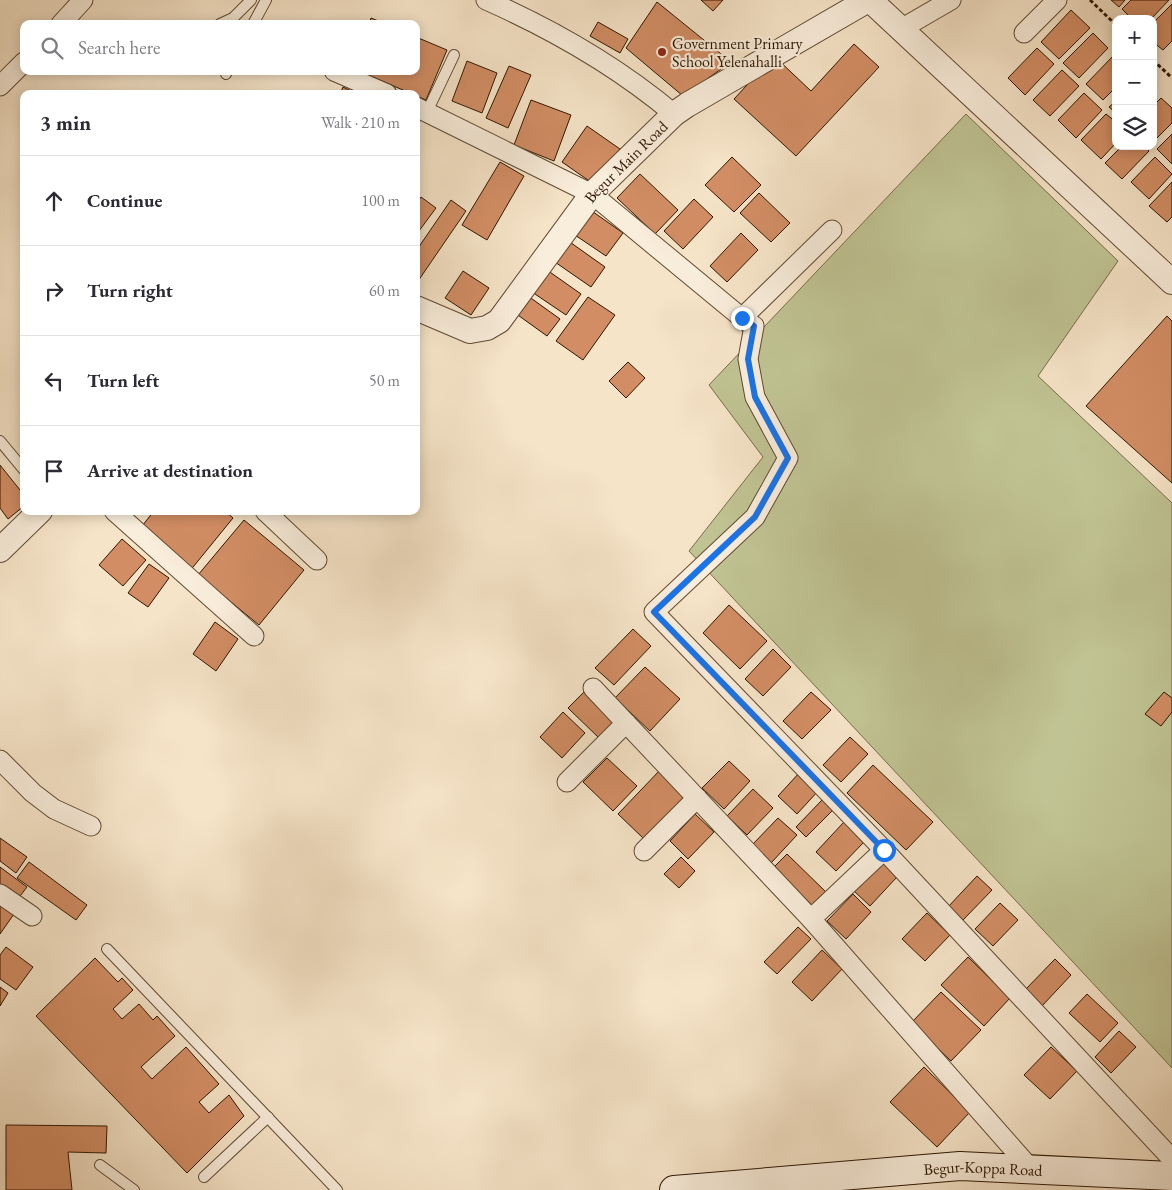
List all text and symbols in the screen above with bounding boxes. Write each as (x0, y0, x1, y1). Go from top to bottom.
map controls (1112, 15, 1157, 150)
button: + (1112, 15, 1157, 60)
search box (20, 20, 420, 75)
place label: Government Primary School Yelenahalli (672, 33, 804, 72)
icon: search (38, 34, 66, 62)
text: Search here (78, 35, 160, 60)
marker: Government Primary School Yelenahalli (656, 46, 668, 58)
button: − (1112, 60, 1157, 105)
button: layers (1112, 105, 1157, 150)
text: 3 min (40, 109, 91, 136)
text: Walk · 210 m (321, 112, 400, 133)
street label: Begur Main Road (579, 115, 673, 207)
icon: ahead (40, 187, 68, 215)
text: Continue (87, 188, 162, 213)
text: 100 m (361, 190, 400, 211)
icon: right (40, 277, 68, 305)
text: Turn right (87, 278, 173, 303)
text: 60 m (369, 280, 400, 301)
route end (731, 307, 754, 330)
icon: left (40, 367, 68, 395)
text: Turn left (87, 368, 159, 393)
text: 50 m (369, 370, 400, 391)
icon: arrive (40, 457, 68, 485)
text: Arrive at destination (87, 458, 253, 483)
route start (873, 839, 896, 862)
street label: Begur-Koppa Road (923, 1155, 1044, 1180)

